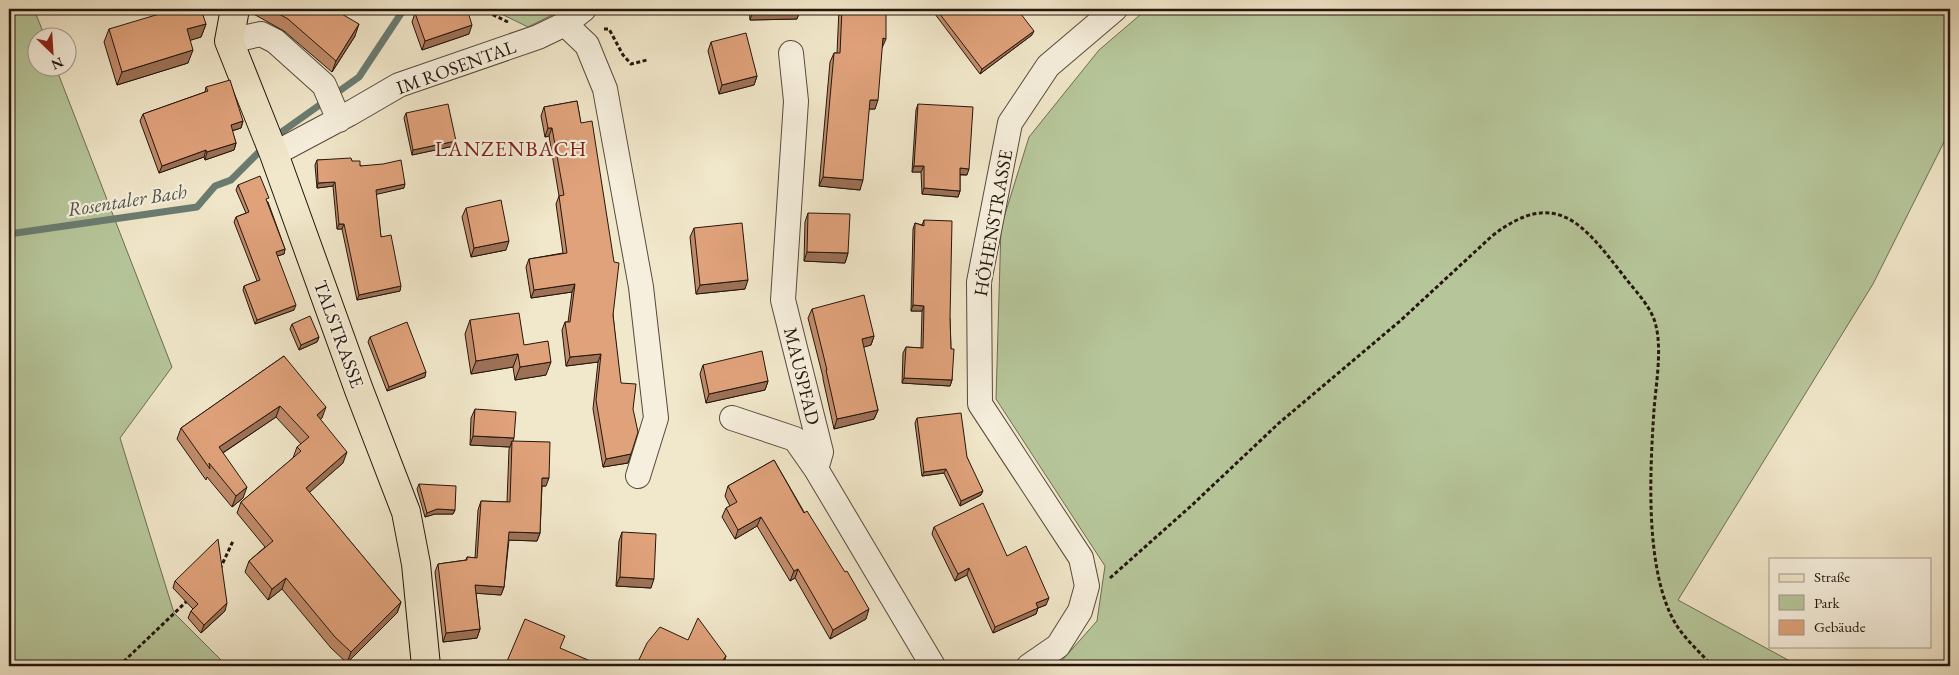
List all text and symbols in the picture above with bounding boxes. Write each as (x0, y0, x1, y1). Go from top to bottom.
north arrow (28, 28, 78, 78)
street label: IM ROSENTAL (393, 34, 519, 100)
text: N (48, 53, 66, 75)
district label: LANZENBACH (435, 135, 587, 162)
street label: HÖHENSTRASSE (968, 147, 1018, 298)
water label: Rosentaler Bach (65, 178, 189, 222)
street label: TALSTRASSE (308, 277, 370, 392)
street label: MAUSPFAD (778, 325, 826, 427)
legend (1769, 558, 1932, 648)
text: Straße (1814, 567, 1850, 586)
text: Park (1814, 593, 1841, 612)
text: Gebäude (1814, 617, 1866, 636)

